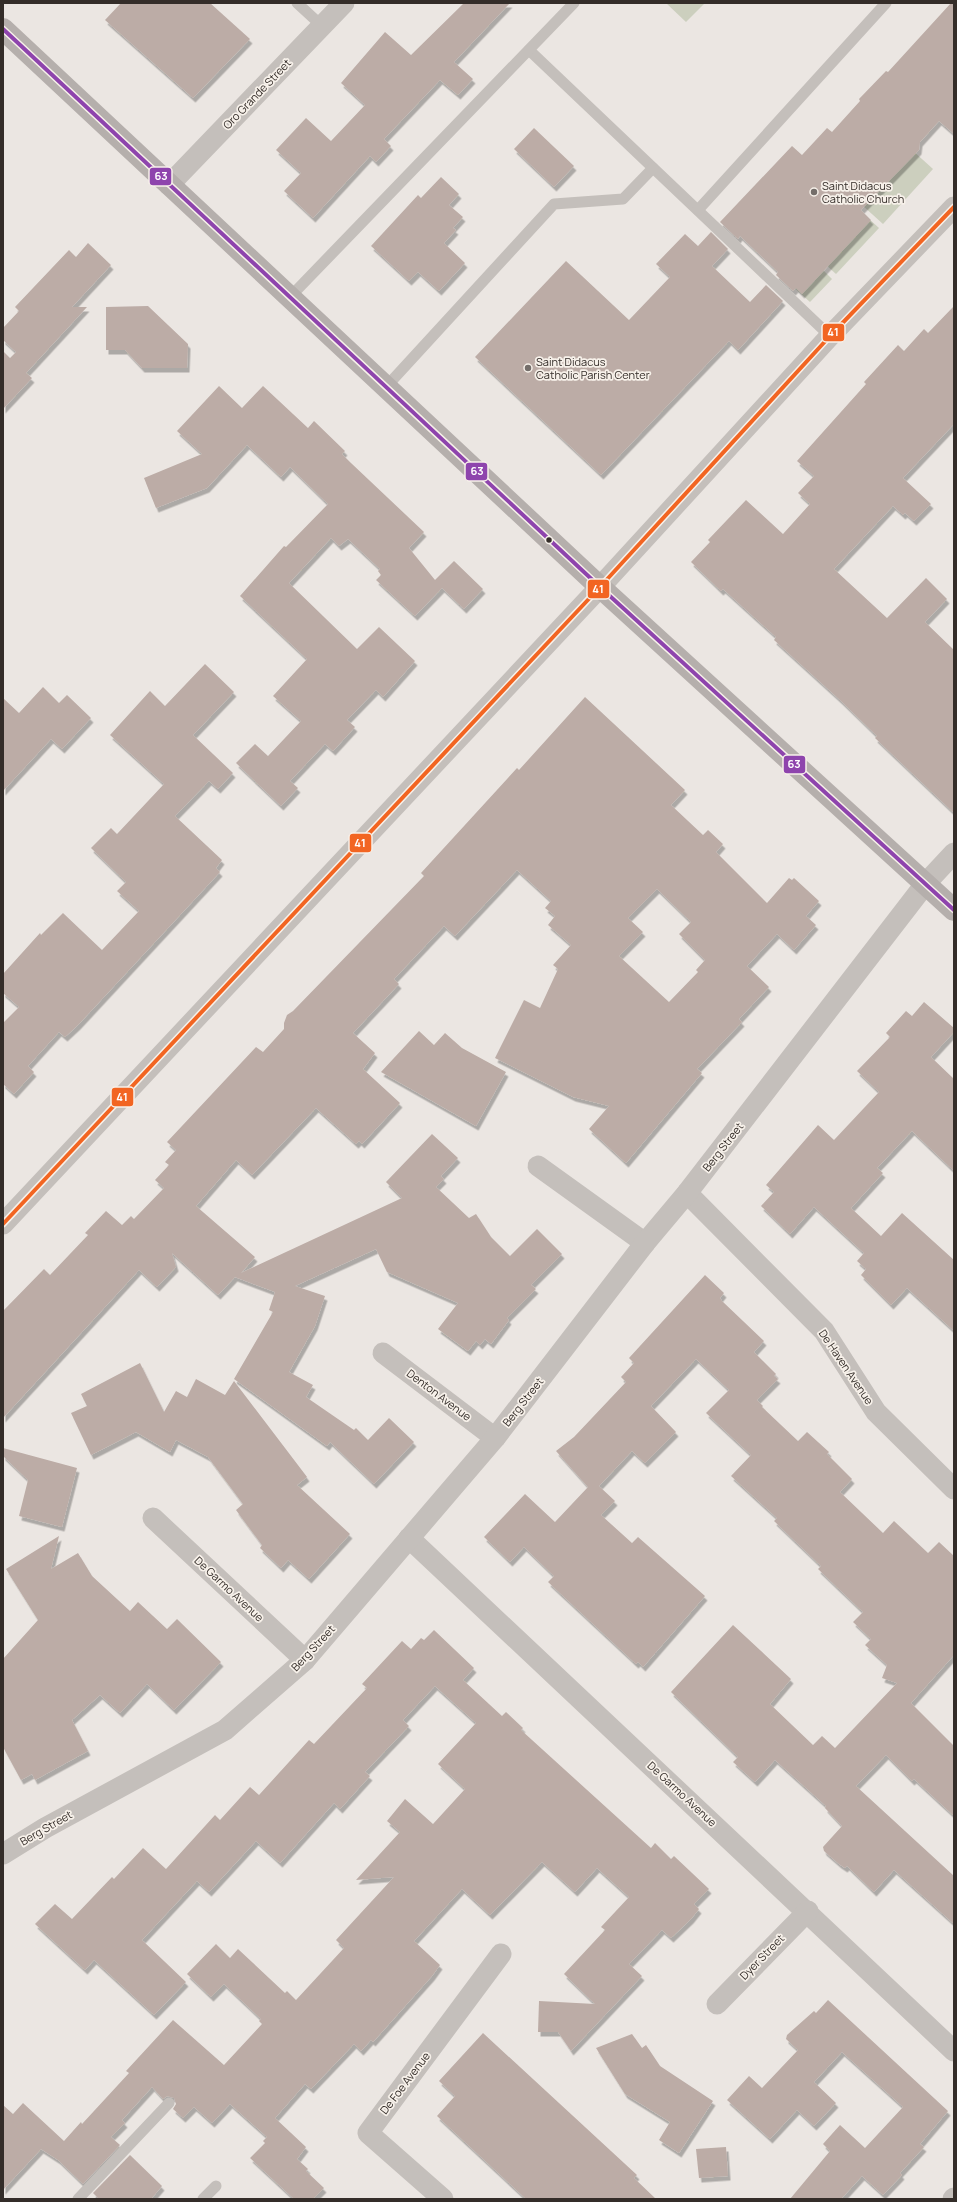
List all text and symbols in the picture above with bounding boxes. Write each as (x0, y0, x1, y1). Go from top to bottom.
street label: Oro Grande Street (219, 55, 294, 132)
line badge: 63 (149, 167, 172, 186)
text: 63 (154, 168, 168, 183)
place label: Saint Didacus Catholic Church (822, 178, 904, 206)
marker: Saint Didacus Catholic Church (809, 187, 819, 197)
line badge: 41 (822, 323, 845, 342)
text: 41 (827, 324, 839, 339)
place label: Saint Didacus Catholic Parish Center (536, 354, 650, 382)
marker: Saint Didacus Catholic Parish Center (523, 363, 533, 373)
line badge: 63 (465, 462, 488, 481)
text: 63 (470, 463, 484, 478)
unlabelled marker (544, 535, 554, 545)
line badge: 41 (587, 579, 610, 599)
text: 41 (592, 581, 604, 596)
line badge: 63 (783, 755, 806, 774)
text: 63 (787, 756, 801, 771)
line badge: 41 (349, 833, 372, 853)
text: 41 (354, 835, 366, 850)
line badge: 41 (111, 1087, 134, 1107)
text: 41 (116, 1089, 128, 1104)
street label: Berg Street (699, 1119, 746, 1174)
street label: De Haven Avenue (816, 1326, 877, 1408)
street label: Denton Avenue (404, 1365, 475, 1424)
street label: Berg Street (499, 1374, 546, 1429)
street label: De Garmo Avenue (191, 1553, 268, 1625)
street label: Berg Street (287, 1621, 338, 1674)
street label: De Garmo Avenue (644, 1758, 721, 1830)
street label: Berg Street (17, 1807, 75, 1849)
street label: Dyer Street (736, 1931, 787, 1983)
street label: De Foe Avenue (376, 2048, 433, 2117)

